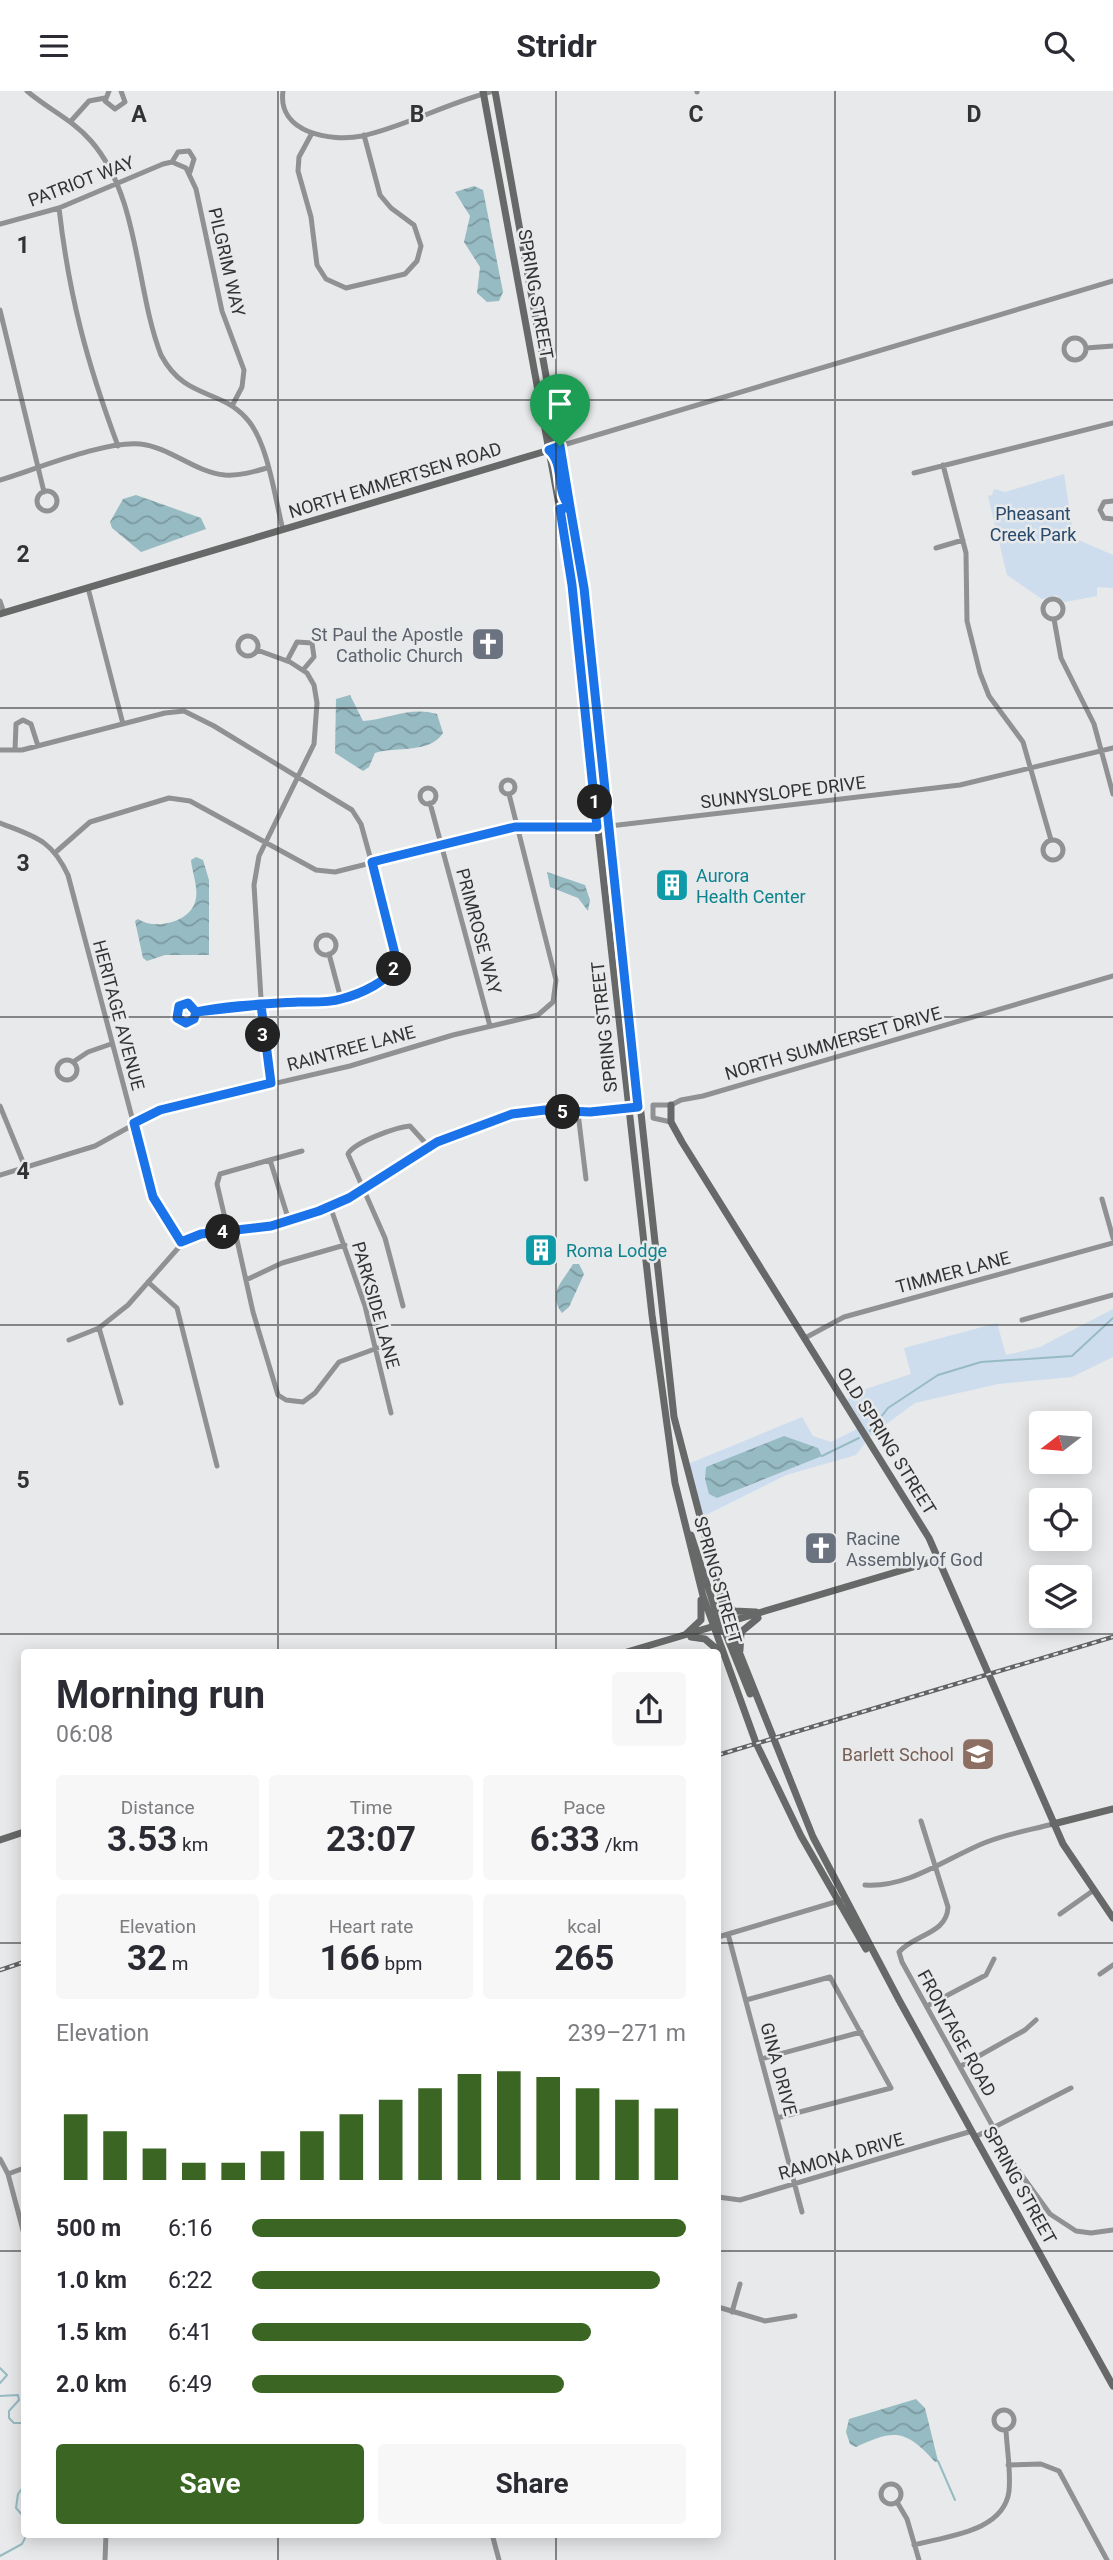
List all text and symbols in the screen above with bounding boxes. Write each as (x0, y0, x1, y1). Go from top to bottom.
icon: menu (35, 27, 73, 65)
text: Stridr (516, 27, 597, 65)
icon: search (1040, 27, 1078, 65)
text: A (131, 101, 147, 128)
text: B (410, 101, 424, 128)
text: C (688, 101, 704, 128)
text: D (967, 101, 981, 128)
street label: PATRIOT WAY (25, 151, 137, 211)
street label: PILGRIM WAY (204, 205, 250, 319)
street label: SPRING STREET (514, 227, 558, 361)
text: 1 (16, 232, 30, 259)
pin (530, 374, 590, 446)
icon: arrive (541, 385, 579, 423)
street label: NORTH EMMERTSEN ROAD (286, 438, 504, 522)
park label: Pheasant Creek Park (990, 503, 1077, 545)
text: 2 (16, 541, 30, 568)
place label: St Paul the Apostle Catholic Church (311, 624, 463, 666)
church icon: St Paul the Apostle Catholic Church (469, 625, 507, 663)
street label: SUNNYSLOPE DRIVE (699, 771, 867, 813)
pin: 1 (578, 785, 612, 819)
text: 1 (589, 790, 600, 813)
text: 3 (16, 850, 30, 877)
place label: Aurora Health Center (696, 865, 806, 907)
street label: PRIMROSE WAY (452, 866, 506, 996)
building icon: Aurora Health Center (653, 866, 691, 904)
street label: HERITAGE AVENUE (89, 937, 149, 1093)
pin: 2 (376, 951, 412, 987)
text: 2 (388, 957, 399, 980)
street label: SPRING STREET (587, 960, 621, 1093)
street label: NORTH SUMMERSET DRIVE (722, 1002, 944, 1084)
pin: 3 (246, 1017, 280, 1053)
street label: RAINTREE LANE (285, 1021, 417, 1075)
text: 3 (257, 1023, 268, 1046)
pin: 5 (546, 1095, 580, 1129)
text: 5 (557, 1100, 568, 1123)
text: 4 (16, 1158, 30, 1185)
pin: 4 (206, 1215, 241, 1249)
text: 4 (217, 1220, 228, 1243)
building icon: Roma Lodge (522, 1231, 560, 1269)
street label: PARKSIDE LANE (348, 1239, 404, 1371)
place label: Roma Lodge (566, 1240, 667, 1261)
street label: TIMMER LANE (894, 1247, 1012, 1297)
street label: OLD SPRING STREET (833, 1363, 941, 1519)
north arrow (1029, 1411, 1092, 1473)
map controls (1029, 1411, 1092, 1628)
text: 5 (16, 1467, 30, 1494)
button: locate (1029, 1488, 1092, 1551)
street label: SPRING STREET (690, 1514, 746, 1646)
place label: Racine Assembly of God (846, 1528, 983, 1570)
church icon: Racine Assembly of God (802, 1529, 840, 1567)
button: layers (1029, 1565, 1092, 1628)
button: share (612, 1672, 686, 1746)
text: Morning run (56, 1673, 265, 1717)
text: 06:08 (56, 1721, 113, 1748)
school or university icon: Barlett School (959, 1735, 997, 1773)
place label: Barlett School (842, 1744, 954, 1765)
text: Distance (121, 1796, 195, 1819)
text: Time (350, 1796, 392, 1819)
text: Pace (563, 1796, 605, 1819)
text: 3.53 (107, 1819, 177, 1860)
text: 23:07 (326, 1819, 416, 1860)
text: 6:33 (530, 1819, 600, 1860)
text: km (177, 1833, 208, 1856)
text: /km (600, 1833, 639, 1856)
text: Elevation (119, 1915, 196, 1938)
text: Heart rate (329, 1915, 413, 1938)
text: kcal (567, 1915, 602, 1938)
text: 32 (127, 1938, 167, 1979)
text: 166 (320, 1938, 380, 1979)
text: 265 (554, 1938, 614, 1979)
text: m (167, 1952, 188, 1975)
text: bpm (380, 1952, 422, 1975)
street label: FRONTAGE ROAD (914, 1966, 1000, 2100)
text: Elevation (56, 2020, 149, 2047)
text: 239–271 m (567, 2020, 686, 2047)
street label: GINA DRIVE (756, 2020, 802, 2118)
street label: SPRING STREET (979, 2122, 1061, 2248)
street label: RAMONA DRIVE (776, 2128, 906, 2184)
text: 500 m (56, 2215, 121, 2242)
text: 6:16 (168, 2215, 212, 2242)
text: 1.0 km (56, 2267, 127, 2294)
text: 6:22 (168, 2267, 212, 2294)
text: 1.5 km (56, 2319, 127, 2346)
text: 6:41 (168, 2319, 212, 2346)
text: 2.0 km (56, 2371, 127, 2398)
text: 6:49 (168, 2371, 212, 2398)
button: Save (56, 2444, 364, 2524)
button: Share (378, 2444, 686, 2524)

